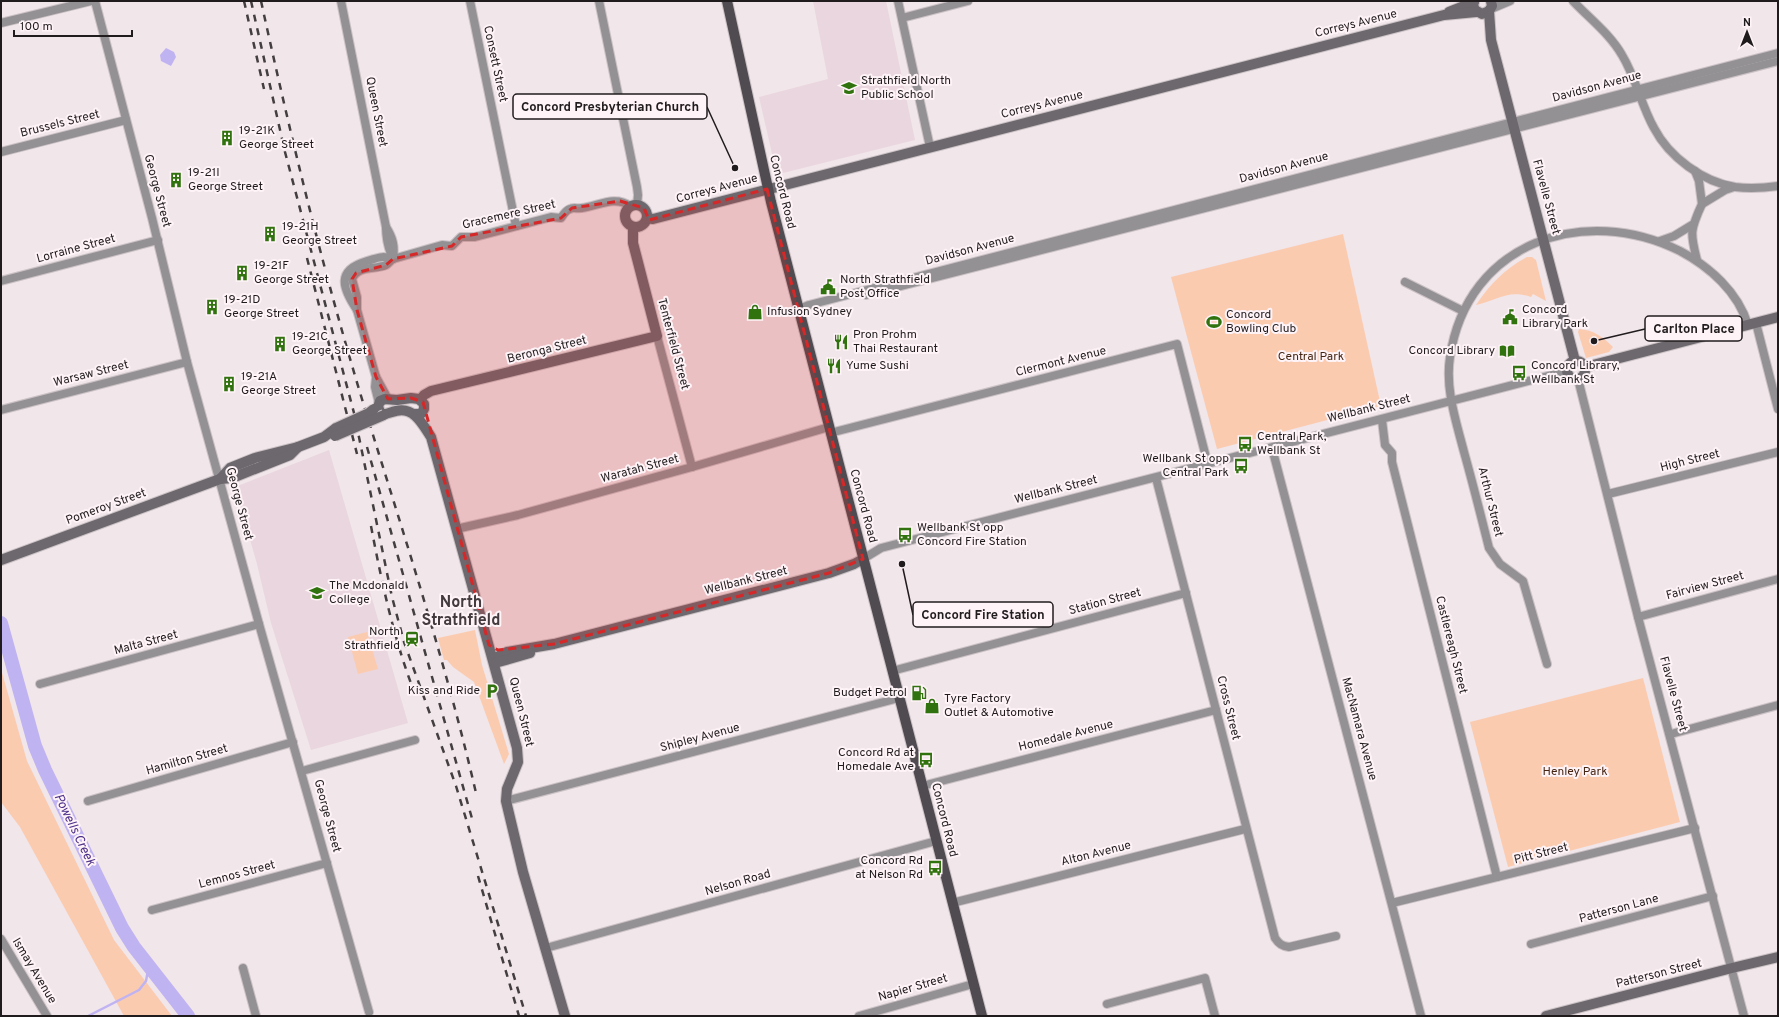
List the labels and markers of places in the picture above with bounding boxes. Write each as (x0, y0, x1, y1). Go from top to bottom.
place label: Strathfield North Public School (861, 73, 951, 103)
school or university icon: Strathfield North Public School (840, 79, 858, 97)
callout: Concord Presbyterian Church (513, 94, 707, 119)
place label: 19-21K George Street (239, 123, 314, 153)
building icon: 19-21K George Street (218, 129, 236, 147)
place label: 19-21I George Street (188, 165, 263, 195)
building icon: 19-21I George Street (167, 171, 185, 189)
place label: 19-21H George Street (282, 219, 357, 249)
building icon: 19-21H George Street (261, 225, 279, 243)
place label: 19-21F George Street (254, 258, 329, 288)
building icon: 19-21F George Street (233, 264, 251, 282)
place label: North Strathfield Post Office (840, 272, 930, 302)
public building icon: North Strathfield Post Office (819, 278, 837, 296)
place label: 19-21D George Street (224, 292, 299, 322)
building icon: 19-21D George Street (203, 298, 221, 316)
place label: Concord Library Park (1522, 302, 1588, 332)
shop icon: Infusion Sydney (746, 303, 764, 321)
place label: Infusion Sydney (767, 304, 852, 320)
place label: Concord Bowling Club (1226, 307, 1297, 337)
public building icon: Concord Library Park (1501, 308, 1519, 326)
sports icon: Concord Bowling Club (1205, 313, 1223, 331)
callout: Carlton Place (1645, 316, 1742, 341)
place label: Pron Prohm Thai Restaurant (853, 327, 938, 357)
place label: 19-21C George Street (292, 329, 367, 359)
restaurant icon: Pron Prohm Thai Restaurant (832, 333, 850, 351)
building icon: 19-21C George Street (271, 335, 289, 353)
library icon: Concord Library (1498, 342, 1516, 360)
place label: Concord Library (1408, 343, 1495, 359)
restaurant icon: Yume Sushi (825, 357, 843, 375)
place label: Yume Sushi (846, 358, 909, 374)
place label: Concord Library, Wellbank St (1531, 358, 1620, 388)
bus stop icon: Concord Library, Wellbank St (1510, 364, 1528, 382)
place label: 19-21A George Street (241, 369, 316, 399)
building icon: 19-21A George Street (220, 375, 238, 393)
place label: Central Park, Wellbank St (1257, 429, 1327, 459)
bus stop icon: Central Park, Wellbank St (1236, 435, 1254, 453)
place label: Wellbank St opp Central Park (1143, 451, 1229, 481)
bus stop icon: Wellbank St opp Central Park (1232, 457, 1250, 475)
place label: Wellbank St opp Concord Fire Station (917, 520, 1027, 550)
bus stop icon: Wellbank St opp Concord Fire Station (896, 526, 914, 544)
place label: The Mcdonald College (329, 578, 404, 608)
school or university icon: The Mcdonald College (308, 584, 326, 602)
callout: Concord Fire Station (913, 602, 1053, 627)
place label: North Strathfield (344, 624, 400, 654)
station icon: North Strathfield (403, 630, 421, 648)
parking icon: Kiss and Ride (483, 682, 501, 700)
place label: Kiss and Ride (408, 683, 480, 699)
fuel station icon: Budget Petrol (910, 684, 928, 702)
place label: Budget Petrol (833, 685, 907, 701)
place label: Tyre Factory Outlet & Automotive (944, 691, 1054, 721)
shop icon: Tyre Factory Outlet & Automotive (923, 697, 941, 715)
place label: Concord Rd at Homedale Ave (837, 745, 914, 775)
bus stop icon: Concord Rd at Homedale Ave (917, 751, 935, 769)
place label: Concord Rd at Nelson Rd (855, 853, 923, 883)
bus stop icon: Concord Rd at Nelson Rd (926, 859, 944, 877)

